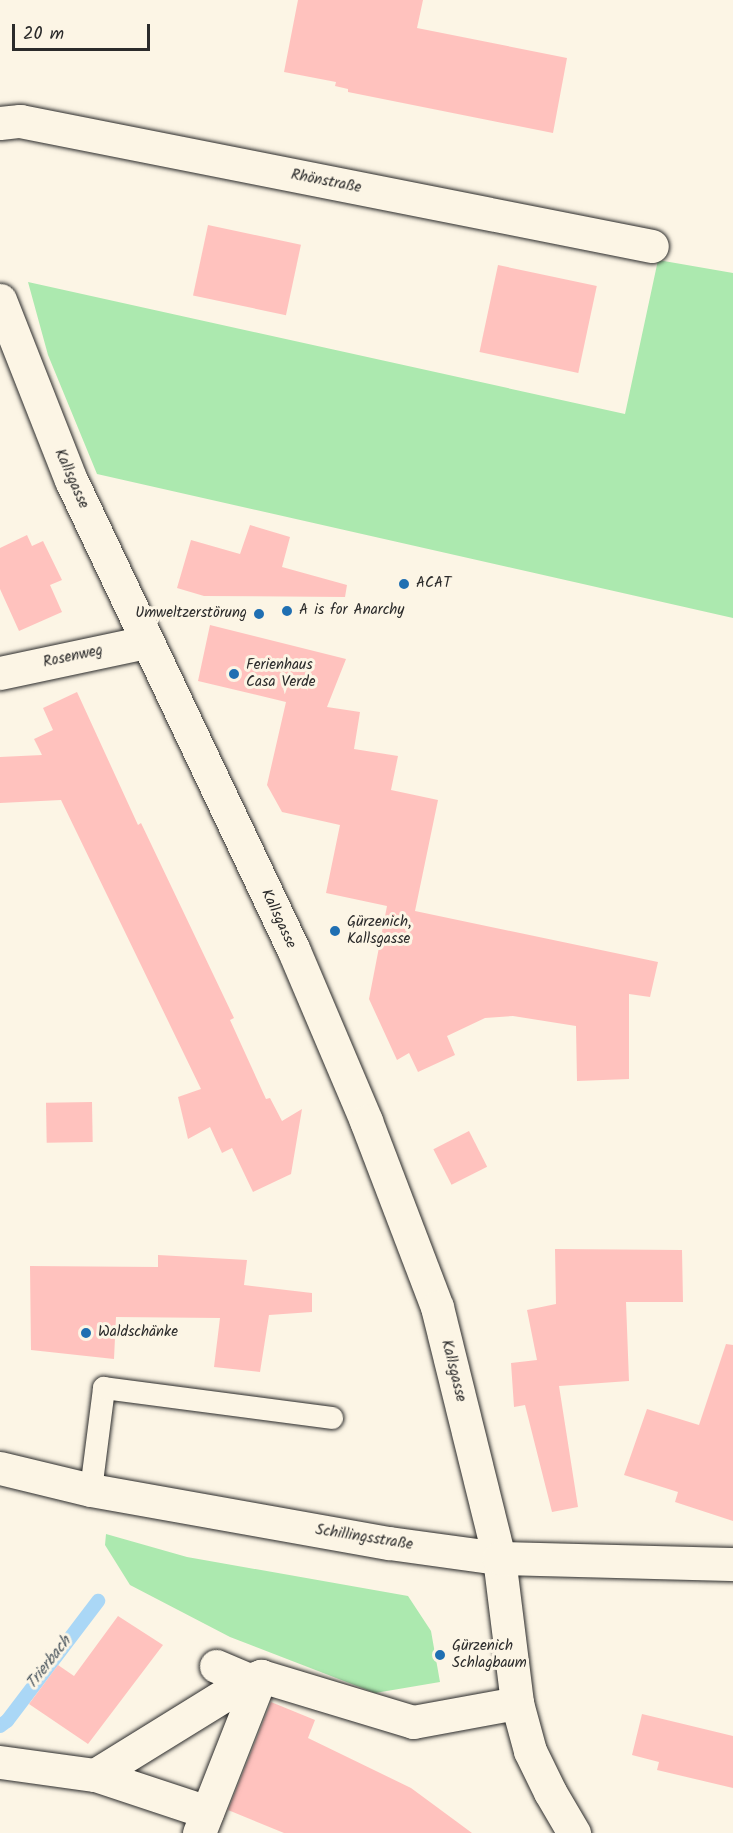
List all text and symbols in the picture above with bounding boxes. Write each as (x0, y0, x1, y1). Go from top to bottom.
scale bar (15, 12, 153, 50)
text: 20 m (23, 20, 64, 49)
street label: Rhönstraße (289, 166, 363, 198)
street label: Kallsgasse (50, 446, 92, 512)
place label: ACAT (416, 575, 451, 593)
marker: ACAT (397, 577, 411, 591)
place label: A is for Anarchy (299, 602, 404, 620)
marker: A is for Anarchy (280, 604, 294, 618)
place label: Umweltzerstörung (135, 605, 247, 623)
marker: Umweltzerstörung (252, 607, 266, 621)
street label: Rosenweg (41, 642, 105, 672)
place label: Ferienhaus Casa Verde (246, 656, 315, 691)
marker: Ferienhaus Casa Verde (227, 667, 241, 681)
street label: Kallsgasse (256, 886, 300, 952)
place label: Gürzenich, Kallsgasse (347, 913, 411, 948)
marker: Gürzenich, Kallsgasse (328, 924, 342, 938)
place label: Waldschänke (98, 1324, 178, 1342)
marker: Waldschänke (79, 1326, 93, 1340)
street label: Kallsgasse (437, 1338, 469, 1404)
street label: Schillingsstraße (314, 1521, 414, 1555)
water label: Trierbach (22, 1633, 76, 1693)
place label: Gürzenich Schlagbaum (452, 1637, 527, 1672)
marker: Gürzenich Schlagbaum (433, 1648, 447, 1662)

